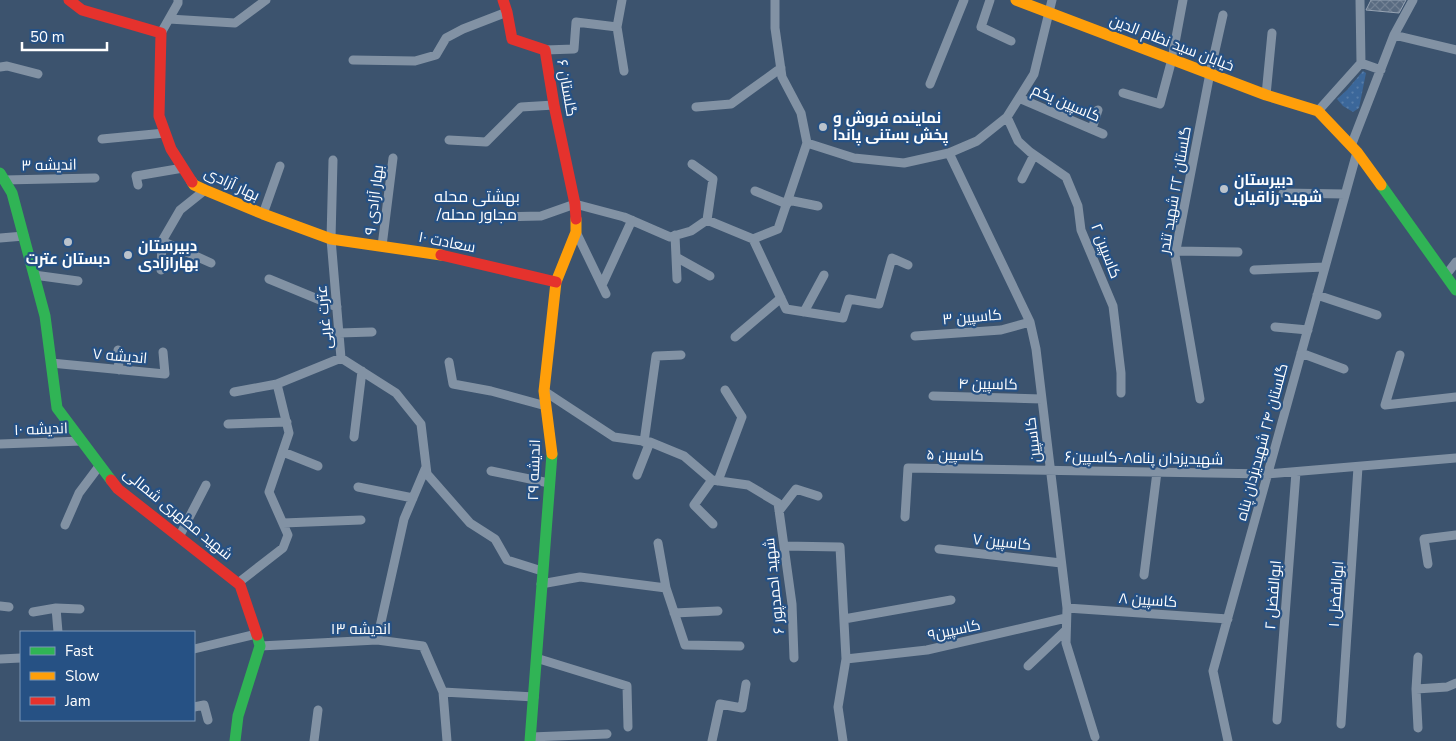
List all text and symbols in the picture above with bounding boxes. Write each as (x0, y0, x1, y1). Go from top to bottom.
street label: خیابان سید نظام الدین (1107, 10, 1237, 76)
scale bar (22, 20, 108, 52)
text: 50 m (30, 27, 65, 47)
street label: گلستان ۶ (552, 58, 582, 118)
street label: کاسپین یکم (1028, 80, 1104, 126)
place label: نماینده فروش و پخش بستنی پاندا (833, 108, 949, 146)
marker: نماینده فروش و پخش بستنی پاندا (817, 121, 829, 133)
street label: گلستان ۲۲ شهید تندر (1154, 125, 1196, 256)
street label: اندیشه ۳ (21, 155, 77, 175)
street label: بهار آزادی (201, 163, 263, 205)
street label: بهار آزادی ۹ (360, 164, 388, 236)
place label: دبیرستان شهید رزاقیان (1234, 170, 1322, 207)
marker: دبیرستان شهید رزاقیان (1218, 183, 1230, 195)
district label: بهشتی محله /مجاور محله (434, 186, 520, 226)
street label: کاسپین ۲ (1086, 221, 1126, 281)
street label: سعادت ۱۰ (417, 227, 477, 257)
marker: دبستان عترت (62, 236, 74, 248)
place label: دبیرستان بهارازادی (138, 236, 199, 273)
place label: دبستان عترت (26, 249, 110, 269)
marker: دبیرستان بهارازادی (122, 249, 134, 261)
street label: عترت غربی (311, 284, 337, 350)
street label: کاسپین ۳ (941, 304, 1003, 330)
street label: اندیشه ۷ (92, 344, 148, 368)
street label: گلستان ۲۴ شهیدیزدان پناه (1231, 361, 1293, 523)
street label: کاسپین ۴ (958, 373, 1018, 395)
street label: کاسپین (1020, 416, 1046, 464)
street label: اندیشه ۱۰ (14, 418, 68, 440)
street label: اندیشه ۲۹ (523, 439, 545, 501)
street label: کاسپین ۵ (926, 444, 984, 466)
street label: شهیدیزدان پناه۸-کاسپین۶ (1065, 447, 1223, 469)
street label: شهید مطهری شمالی (119, 464, 237, 564)
street label: کاسپین ۷ (972, 529, 1032, 555)
street label: شهید احمدپور ۶ (759, 537, 789, 635)
street label: ابوالفضل ۲ (1260, 560, 1286, 630)
street label: ابوالفضل ۱ (1324, 560, 1348, 628)
street label: کاسپین ۸ (1118, 588, 1178, 612)
street label: کاسپین۹ (926, 615, 982, 645)
street label: اندیشه ۱۳ (331, 619, 391, 639)
legend (20, 631, 195, 721)
text: Fast (65, 641, 94, 661)
text: Slow (65, 666, 100, 686)
text: Jam (64, 691, 91, 711)

